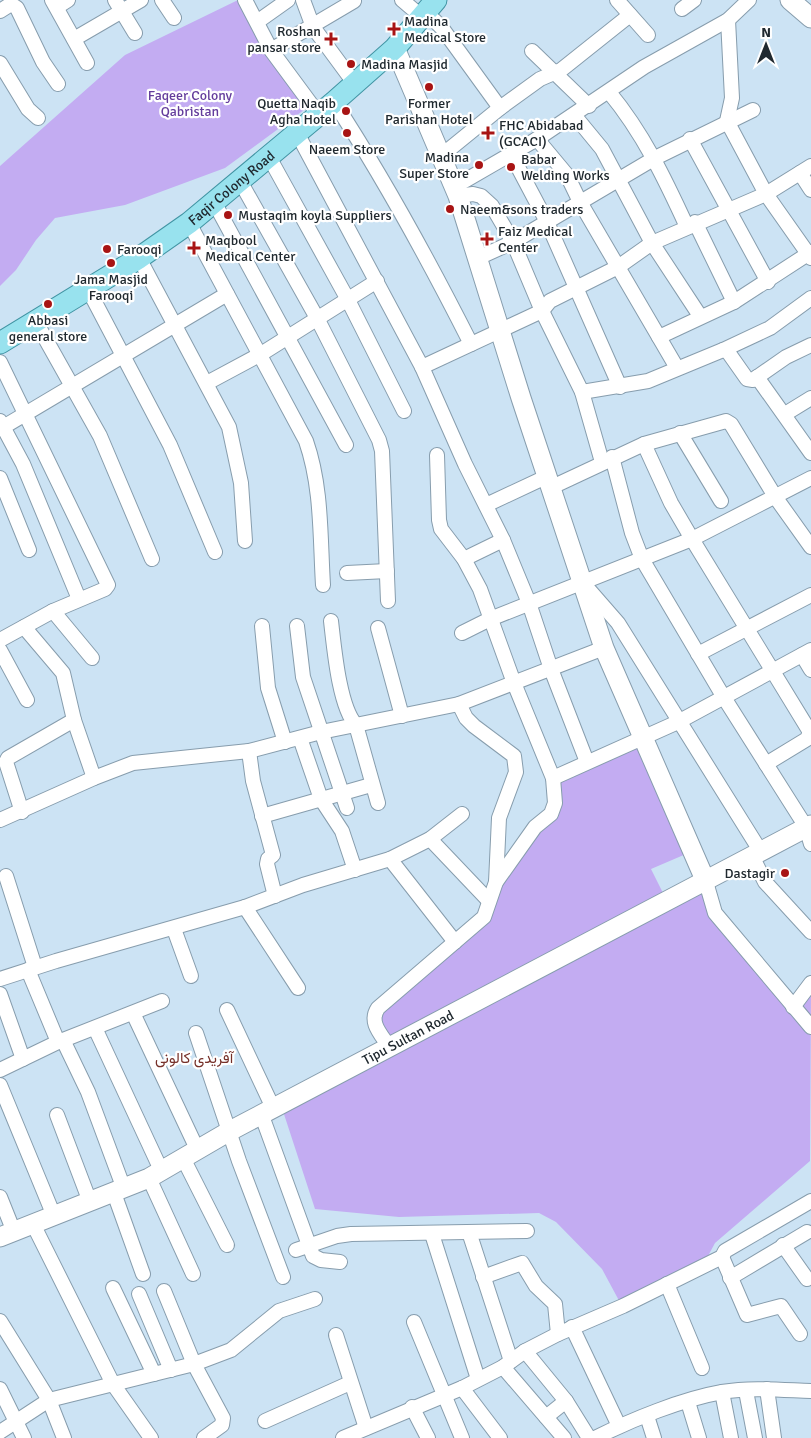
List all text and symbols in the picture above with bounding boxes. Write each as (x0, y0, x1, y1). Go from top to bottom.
place label: Madina Medical Store (404, 13, 486, 46)
north arrow (741, 20, 791, 70)
place label: Roshan pansar store (247, 23, 321, 56)
marker: Madina Medical Store (388, 23, 400, 35)
text: N (761, 24, 771, 41)
marker: Roshan pansar store (325, 33, 337, 45)
place label: Madina Masjid (361, 56, 448, 73)
marker: Madina Masjid (345, 58, 357, 70)
marker: Former Parishan Hotel (423, 81, 435, 93)
park label: Faqeer Colony Qabristan (148, 87, 233, 120)
place label: Quetta Naqib Agha Hotel (257, 95, 336, 128)
place label: Former Parishan Hotel (385, 95, 473, 128)
marker: Quetta Naqib Agha Hotel (340, 105, 352, 117)
place label: FHC Abidabad (GCACI) (499, 117, 583, 150)
marker: FHC Abidabad (GCACI) (481, 126, 495, 140)
marker: Naeem Store (341, 127, 353, 139)
place label: Naeem Store (309, 141, 385, 158)
street label: Faqir Colony Road (185, 147, 278, 229)
place label: Madina Super Store (399, 149, 469, 182)
place label: Babar Welding Works (521, 151, 610, 184)
marker: Madina Super Store (473, 159, 485, 171)
marker: Babar Welding Works (505, 161, 517, 173)
place label: Naeem&sons traders (460, 201, 583, 218)
marker: Naeem&sons traders (444, 203, 456, 215)
place label: Mustaqim koyla Suppliers (238, 207, 392, 224)
marker: Mustaqim koyla Suppliers (222, 209, 234, 221)
place label: Faiz Medical Center (498, 223, 572, 256)
place label: Maqbool Medical Center (205, 232, 296, 265)
marker: Faiz Medical Center (480, 232, 494, 246)
place label: Farooqi (117, 241, 162, 258)
marker: Maqbool Medical Center (187, 241, 201, 255)
marker: Farooqi (101, 243, 113, 255)
marker: Jama Masjid Farooqi (105, 257, 117, 269)
place label: Jama Masjid Farooqi (74, 271, 148, 304)
marker: Abbasi general store (42, 298, 54, 310)
place label: Abbasi general store (9, 312, 87, 345)
place label: Dastagir (725, 865, 776, 882)
marker: Dastagir (779, 867, 791, 879)
street label: Tipu Sultan Road (359, 1006, 457, 1068)
district label: آفریدی کالونی (155, 1049, 235, 1068)

